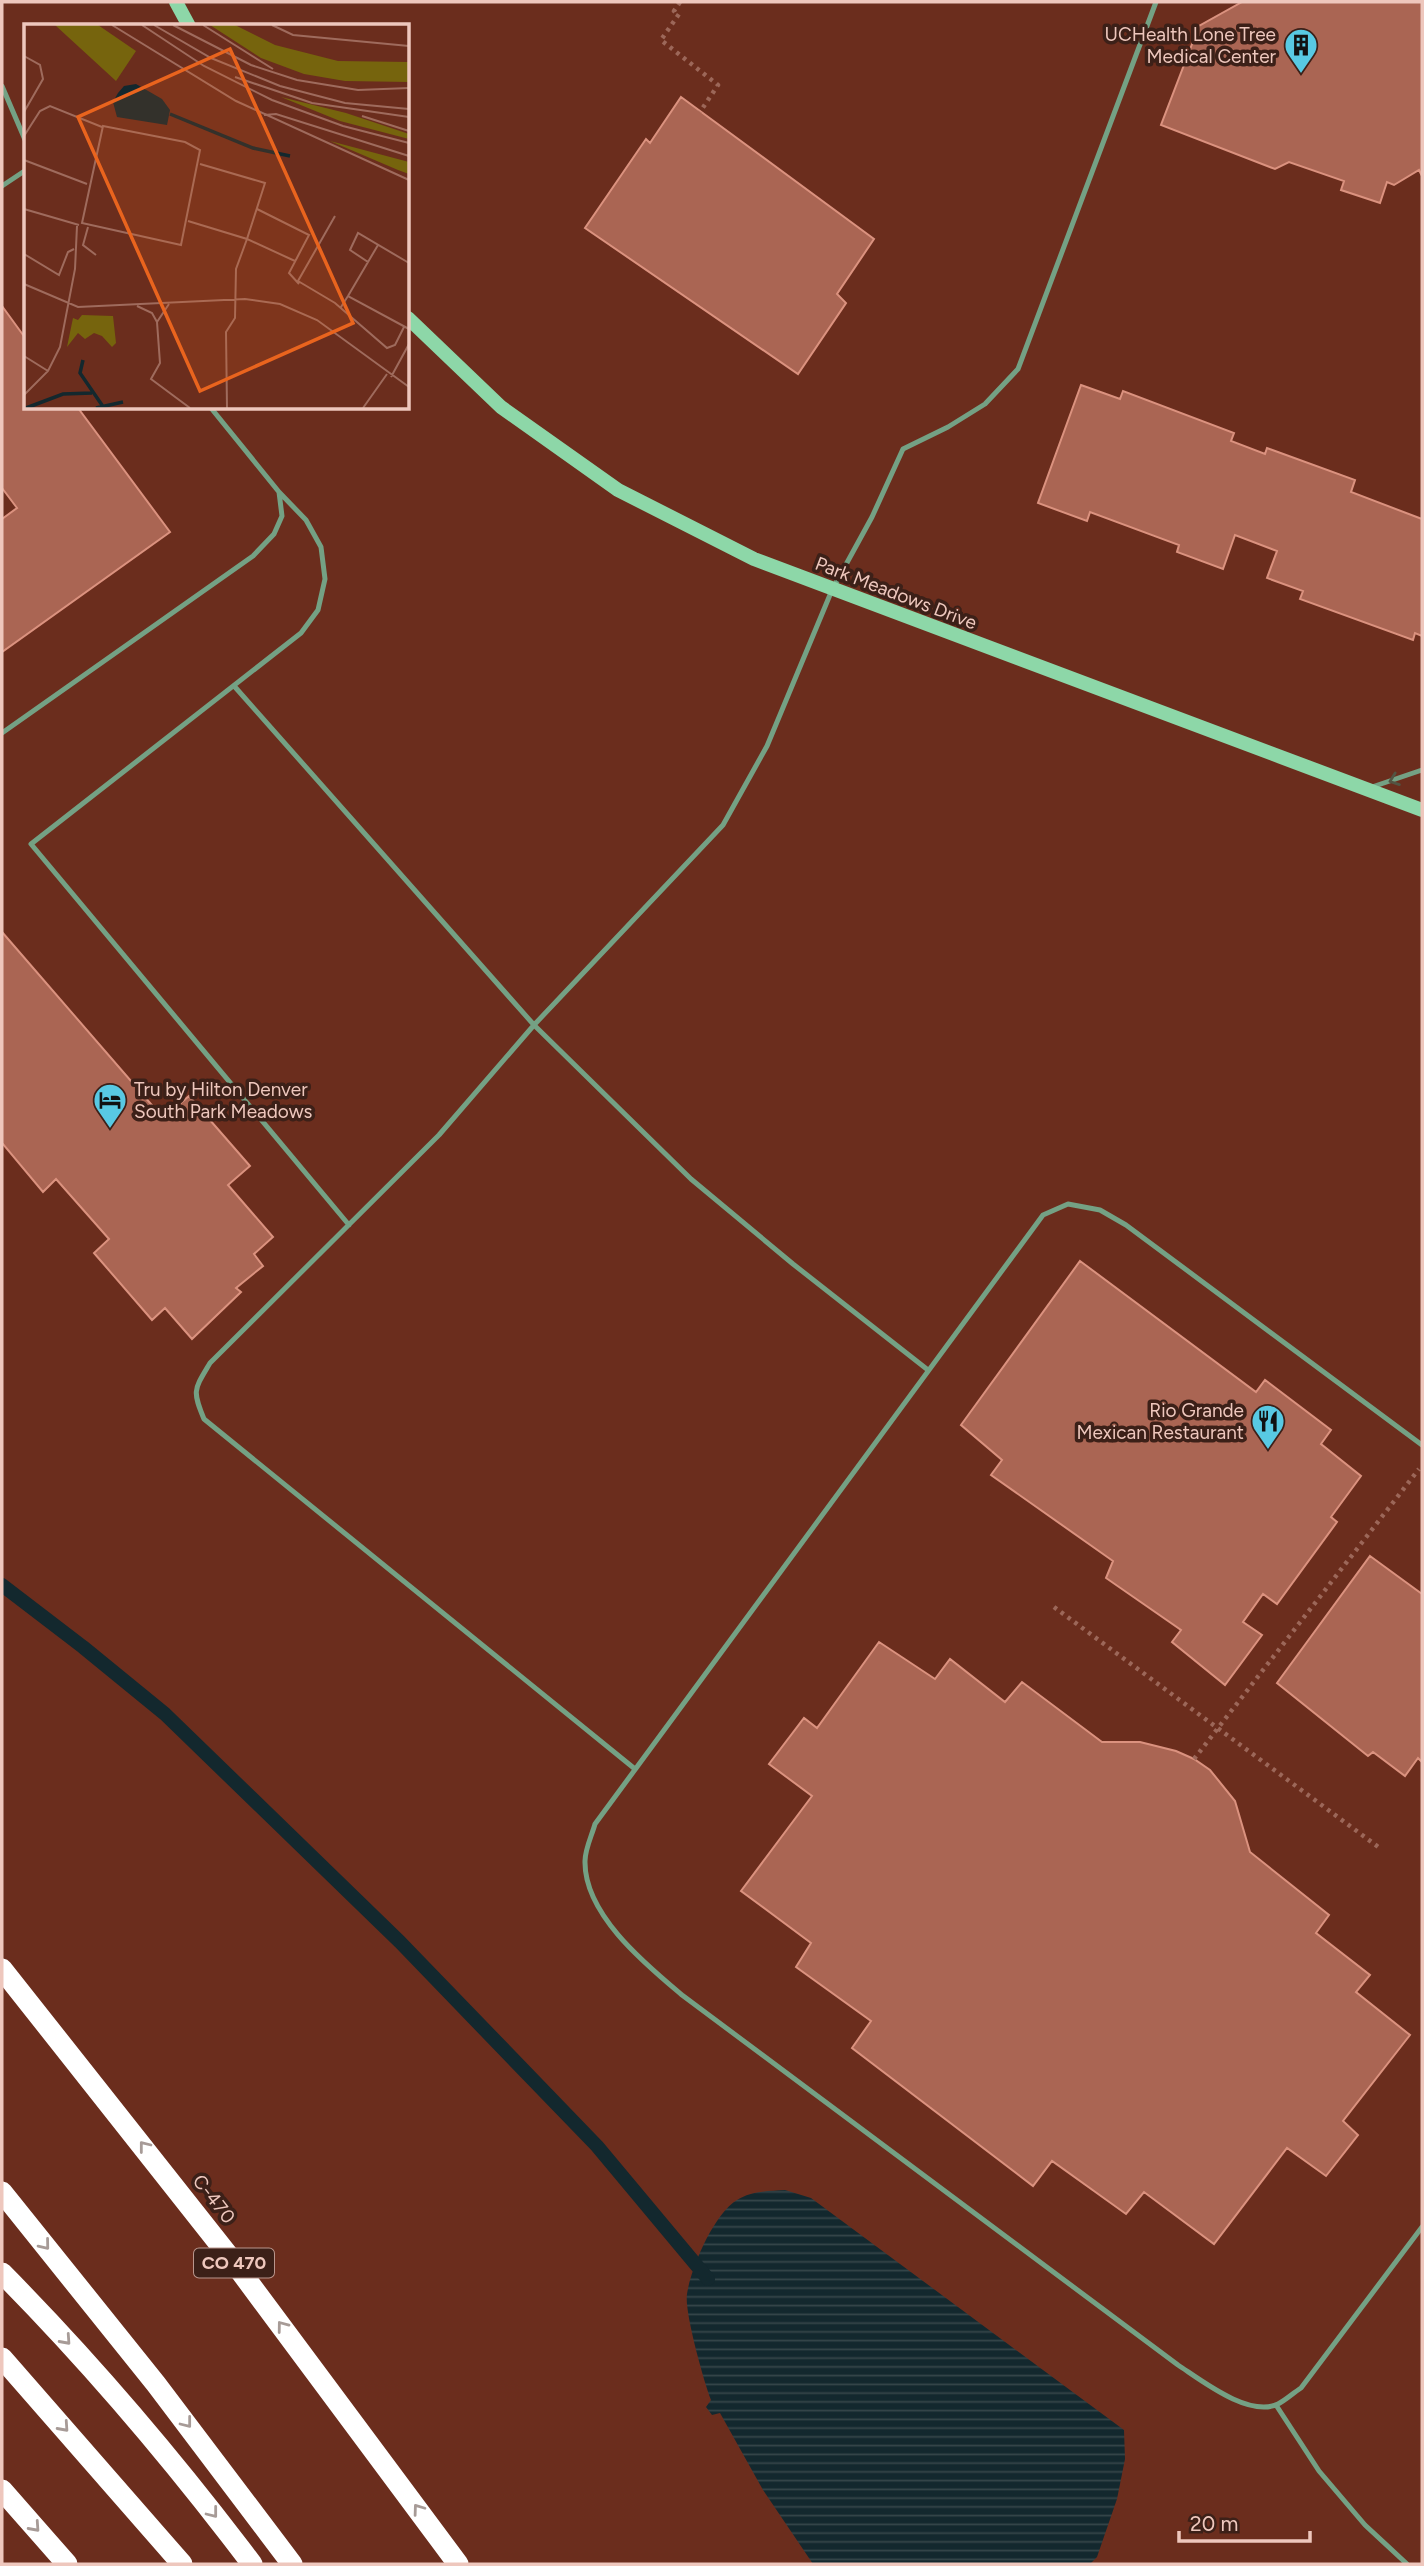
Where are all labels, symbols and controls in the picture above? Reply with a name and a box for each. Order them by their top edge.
place label: UCHealth Lone Tree Medical Center [1105,23,1277,68]
inset map [24,24,410,410]
building icon: UCHealth Lone Tree Medical Center [1282,26,1320,75]
street label: Park Meadows Drive [812,552,980,634]
one-way arrow [1389,771,1401,785]
place label: Tru by Hilton Denver South Park Meadows [134,1078,313,1123]
hotel icon: Tru by Hilton Denver South Park Meadows [91,1081,129,1130]
place label: Rio Grande Mexican Restaurant [1077,1399,1244,1444]
restaurant icon: Rio Grande Mexican Restaurant [1249,1402,1287,1451]
one-way arrow [139,2141,152,2153]
street label: C-470 [188,2170,240,2228]
one-way arrow [37,2237,49,2250]
road number: CO 470 [194,2248,274,2278]
one-way arrow [278,2321,291,2334]
one-way arrow [58,2332,70,2345]
one-way arrow [178,2415,191,2428]
one-way arrow [56,2418,68,2431]
scale bar [1179,2500,1310,2544]
one-way arrow [413,2504,426,2517]
one-way arrow [204,2506,217,2518]
text: 20 m [1190,2511,1238,2536]
one-way arrow [26,2519,39,2532]

